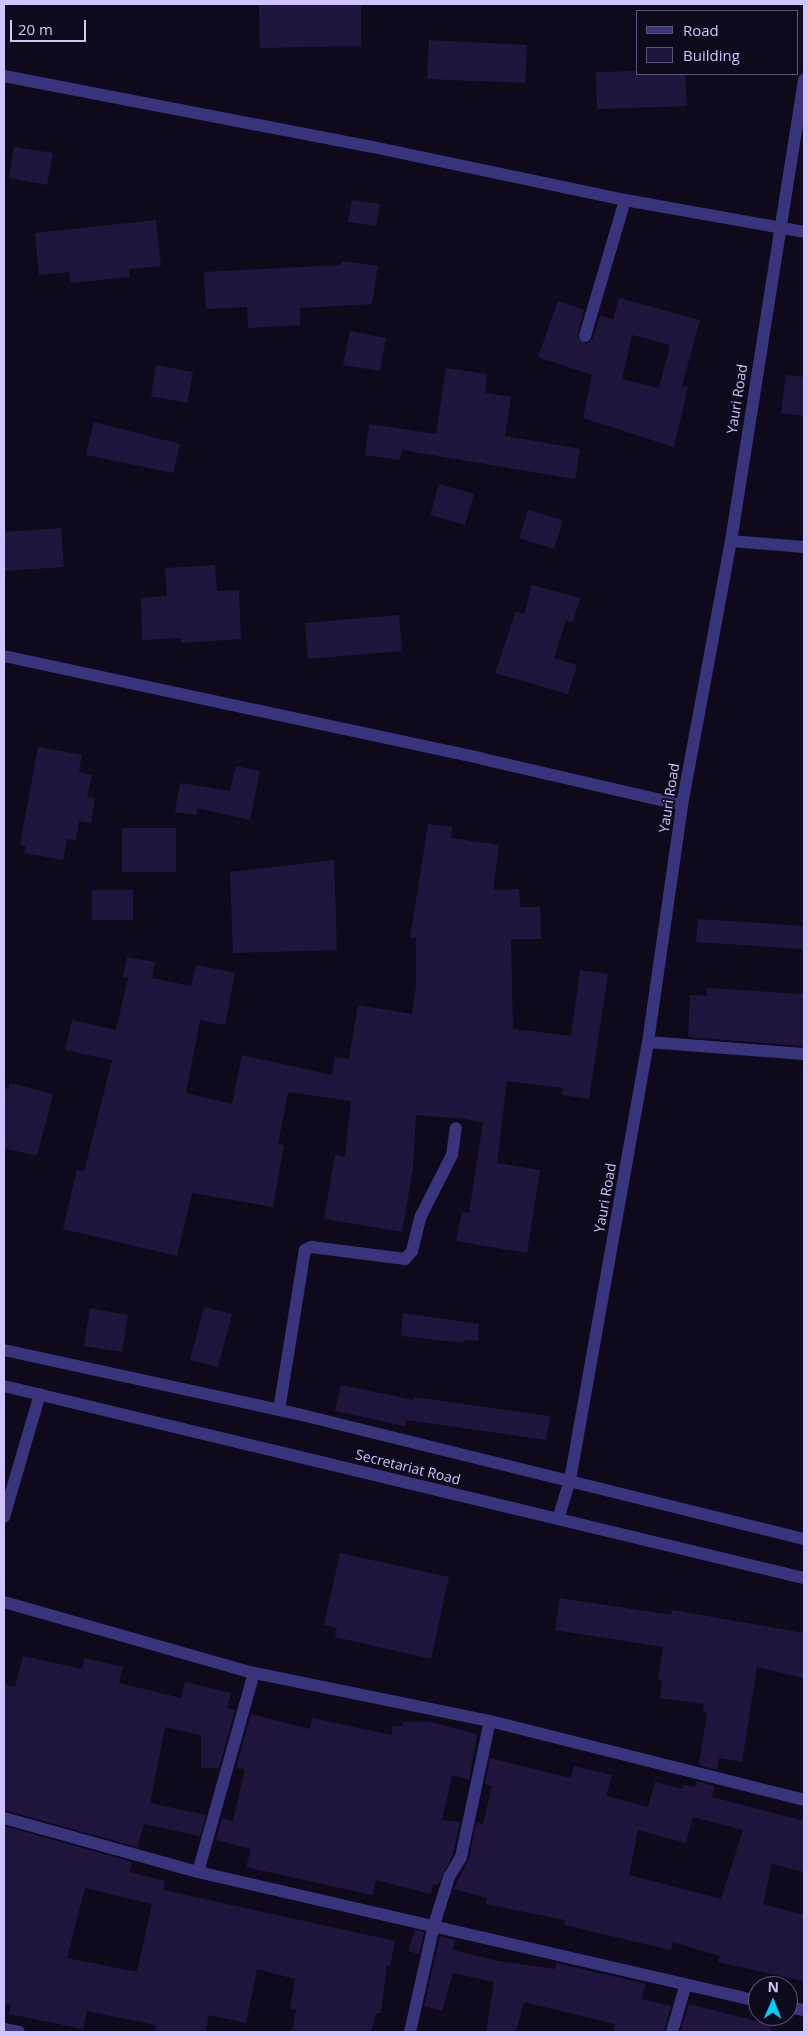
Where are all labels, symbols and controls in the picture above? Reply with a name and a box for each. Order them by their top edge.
scale bar [12,10,89,42]
legend [636,10,798,75]
text: 20 m [18,19,53,39]
text: Road [683,20,719,40]
text: Building [683,45,740,65]
street label: Yauri Road [723,363,751,435]
street label: Yauri Road [655,762,683,834]
street label: Yauri Road [591,1162,619,1234]
street label: Secretariat Road [354,1446,462,1488]
north arrow [748,1976,798,2026]
text: N [767,1977,779,1996]

